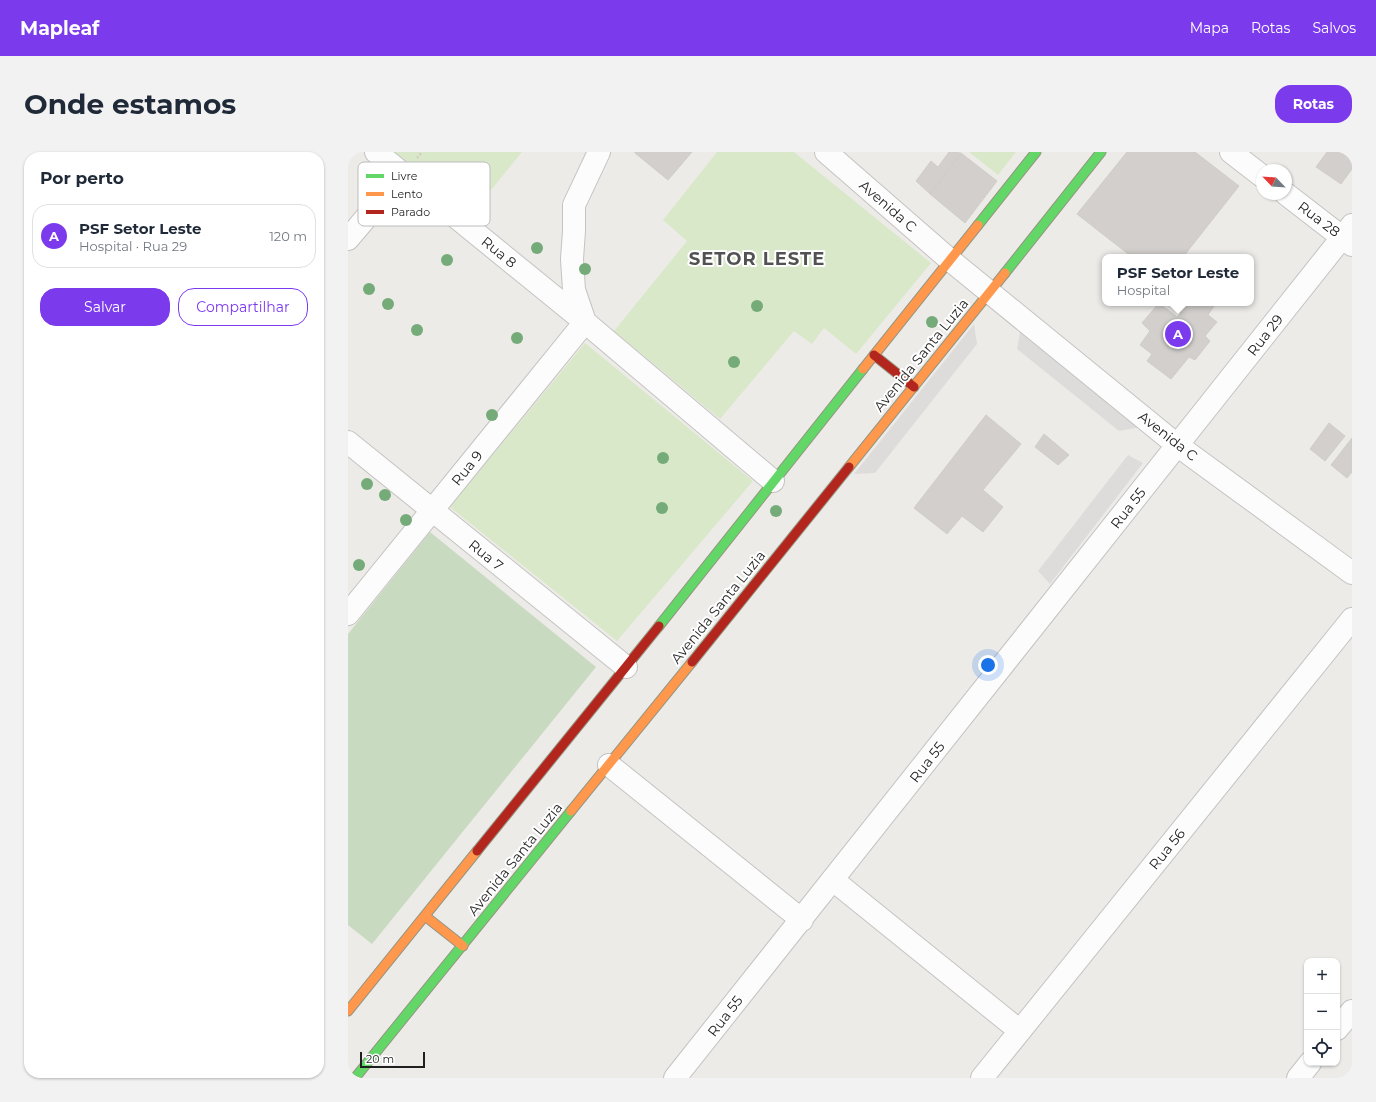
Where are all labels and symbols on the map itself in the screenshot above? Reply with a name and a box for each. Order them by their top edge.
legend [358,162,490,226]
north arrow [1256,164,1292,200]
text: Livre [391,169,418,183]
street label: Avenida C [856,176,920,236]
text: Lento [391,187,423,201]
street label: Rua 28 [1294,197,1344,241]
text: Parado [391,205,430,219]
street label: Rua 8 [478,232,520,272]
district label: SETOR LESTE [689,248,825,270]
street label: Avenida Santa Luzia [870,295,972,415]
street label: Rua 29 [1243,311,1287,359]
pin: A [1165,319,1191,349]
street label: Avenida C [1135,407,1201,465]
street label: Rua 9 [447,447,487,489]
street label: Rua 55 [1106,484,1150,532]
street label: Rua 7 [465,536,507,574]
street label: Avenida Santa Luzia [667,547,769,667]
your location [978,655,998,675]
street label: Rua 55 [905,738,949,786]
street label: Avenida Santa Luzia [464,799,566,919]
street label: Rua 56 [1145,824,1189,873]
street label: Rua 55 [703,992,747,1040]
scale bar [360,1050,425,1069]

